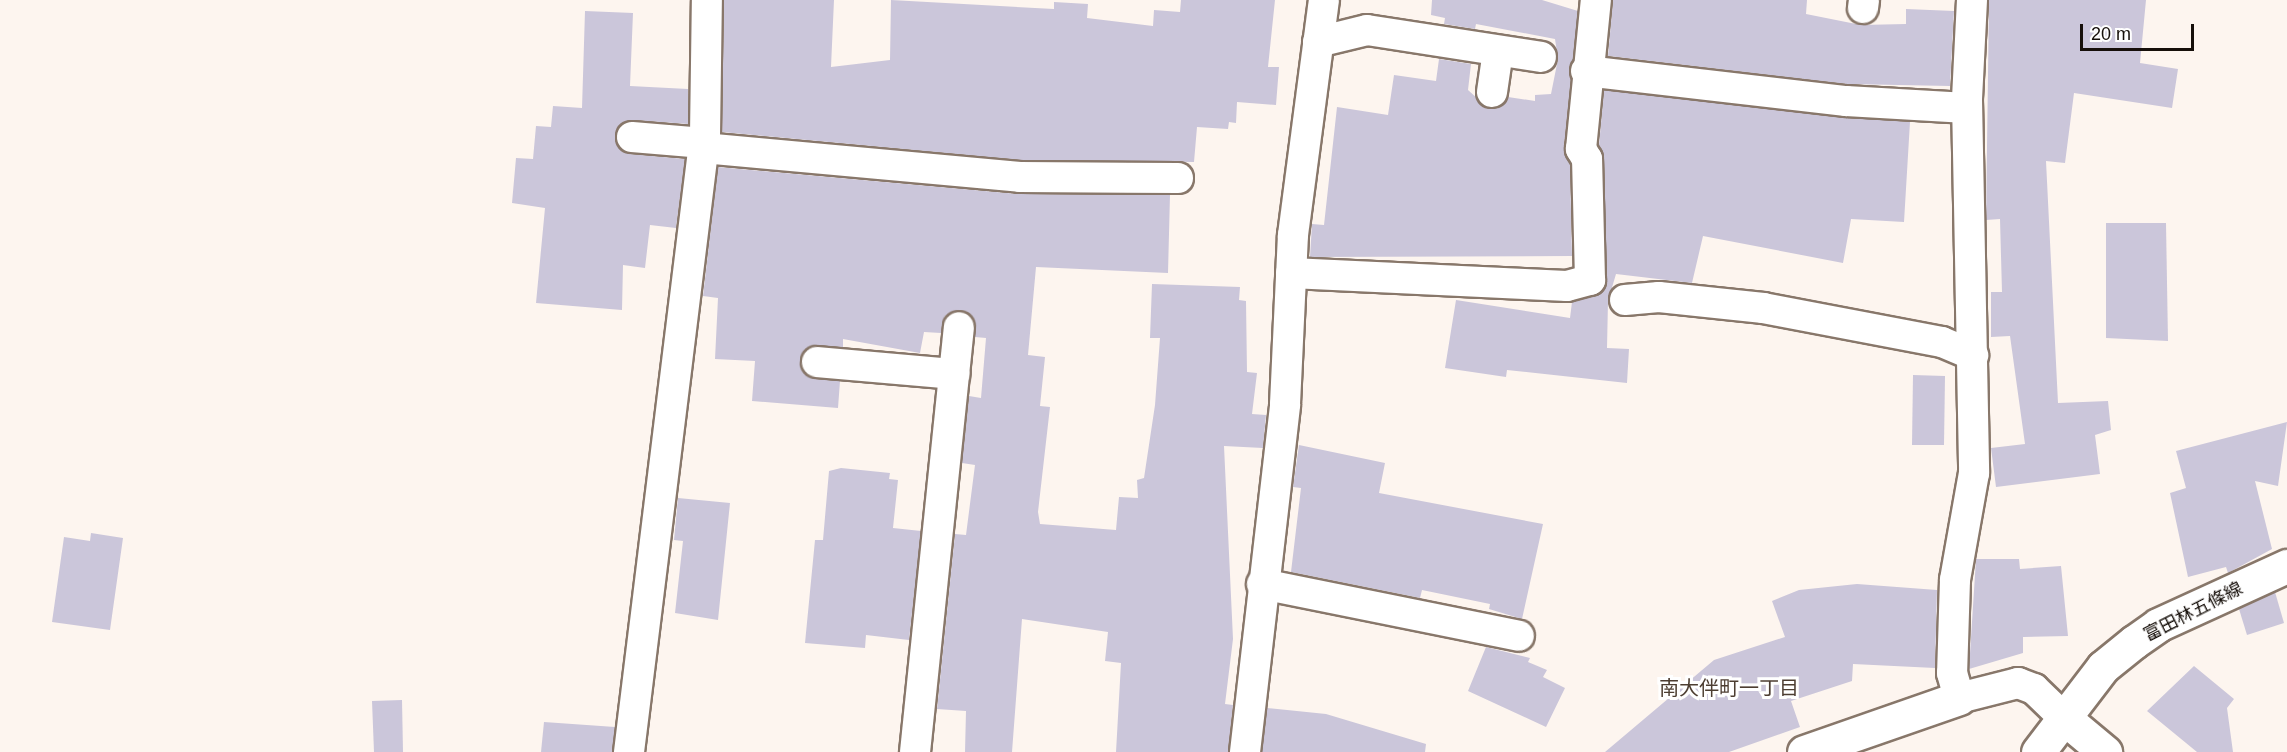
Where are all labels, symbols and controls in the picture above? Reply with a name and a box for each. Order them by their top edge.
scale bar [2083,12,2197,50]
text: 20 m [2091,24,2131,44]
street label: 富田林五條線 [2140,578,2246,646]
district label: 南大伴町一丁目 [1659,676,1799,700]

